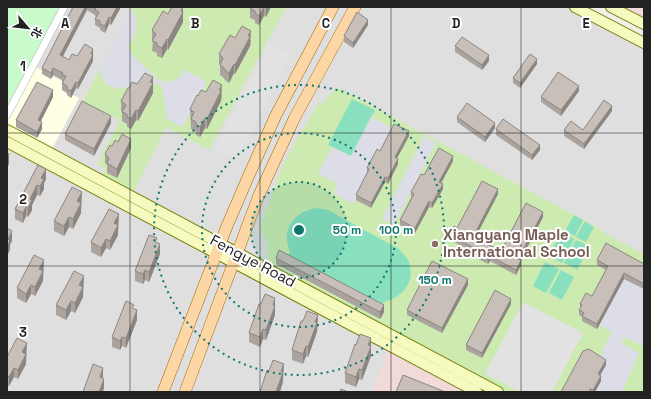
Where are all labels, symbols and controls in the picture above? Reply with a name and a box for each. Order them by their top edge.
north arrow [8,8,48,48]
text: A [61,15,70,32]
text: B [191,15,200,32]
text: C [322,15,330,32]
text: D [452,15,461,32]
text: E [582,15,590,32]
text: 北 [28,25,46,41]
text: 1 [20,58,26,75]
text: 2 [19,191,27,208]
text: 50 m [333,222,361,238]
text: 100 m [379,222,413,238]
centre of rings [292,223,306,237]
place label: Xiangyang Maple International School [443,225,590,261]
street label: Fengye Road [207,230,299,291]
marker: Xiangyang Maple International School [430,239,440,249]
text: 150 m [418,272,452,288]
text: 3 [19,324,27,341]

